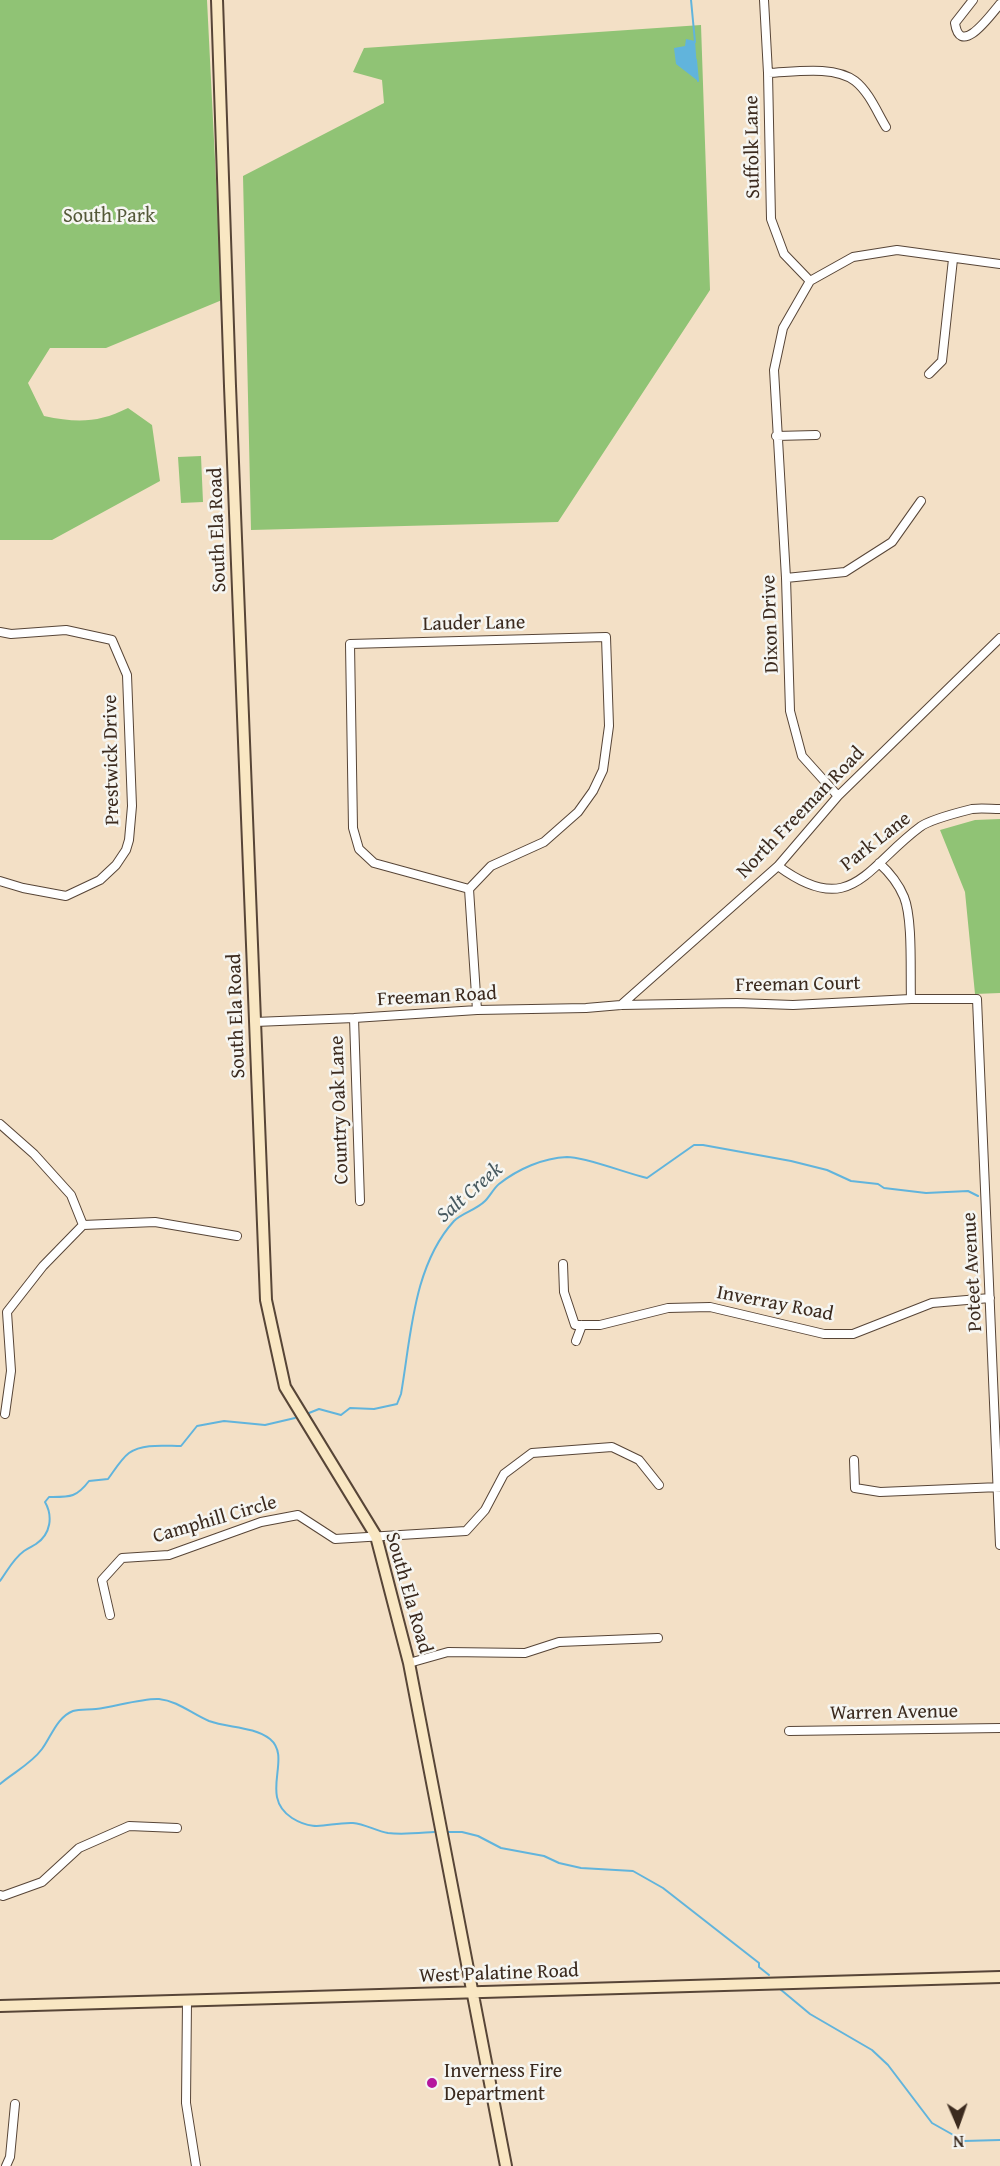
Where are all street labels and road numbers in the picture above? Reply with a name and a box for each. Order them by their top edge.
street label: Suffolk Lane [740,95,766,199]
street label: South Ela Road [204,467,232,593]
street label: Dixon Drive [757,574,785,674]
street label: Lauder Lane [423,611,525,637]
street label: Prestwick Drive [99,694,125,826]
street label: North Freeman Road [732,742,870,884]
street label: Park Lane [836,807,916,877]
street label: South Ela Road [223,953,251,1079]
street label: Freeman Court [735,972,861,998]
street label: Freeman Road [377,982,497,1012]
street label: Country Oak Lane [325,1035,355,1185]
street label: Poteet Avenue [958,1212,988,1332]
street label: Inverray Road [715,1281,835,1327]
street label: Camphill Circle [150,1491,280,1549]
street label: South Ela Road [379,1530,437,1656]
street label: Warren Avenue [830,1700,958,1726]
street label: West Palatine Road [419,1959,579,1989]

